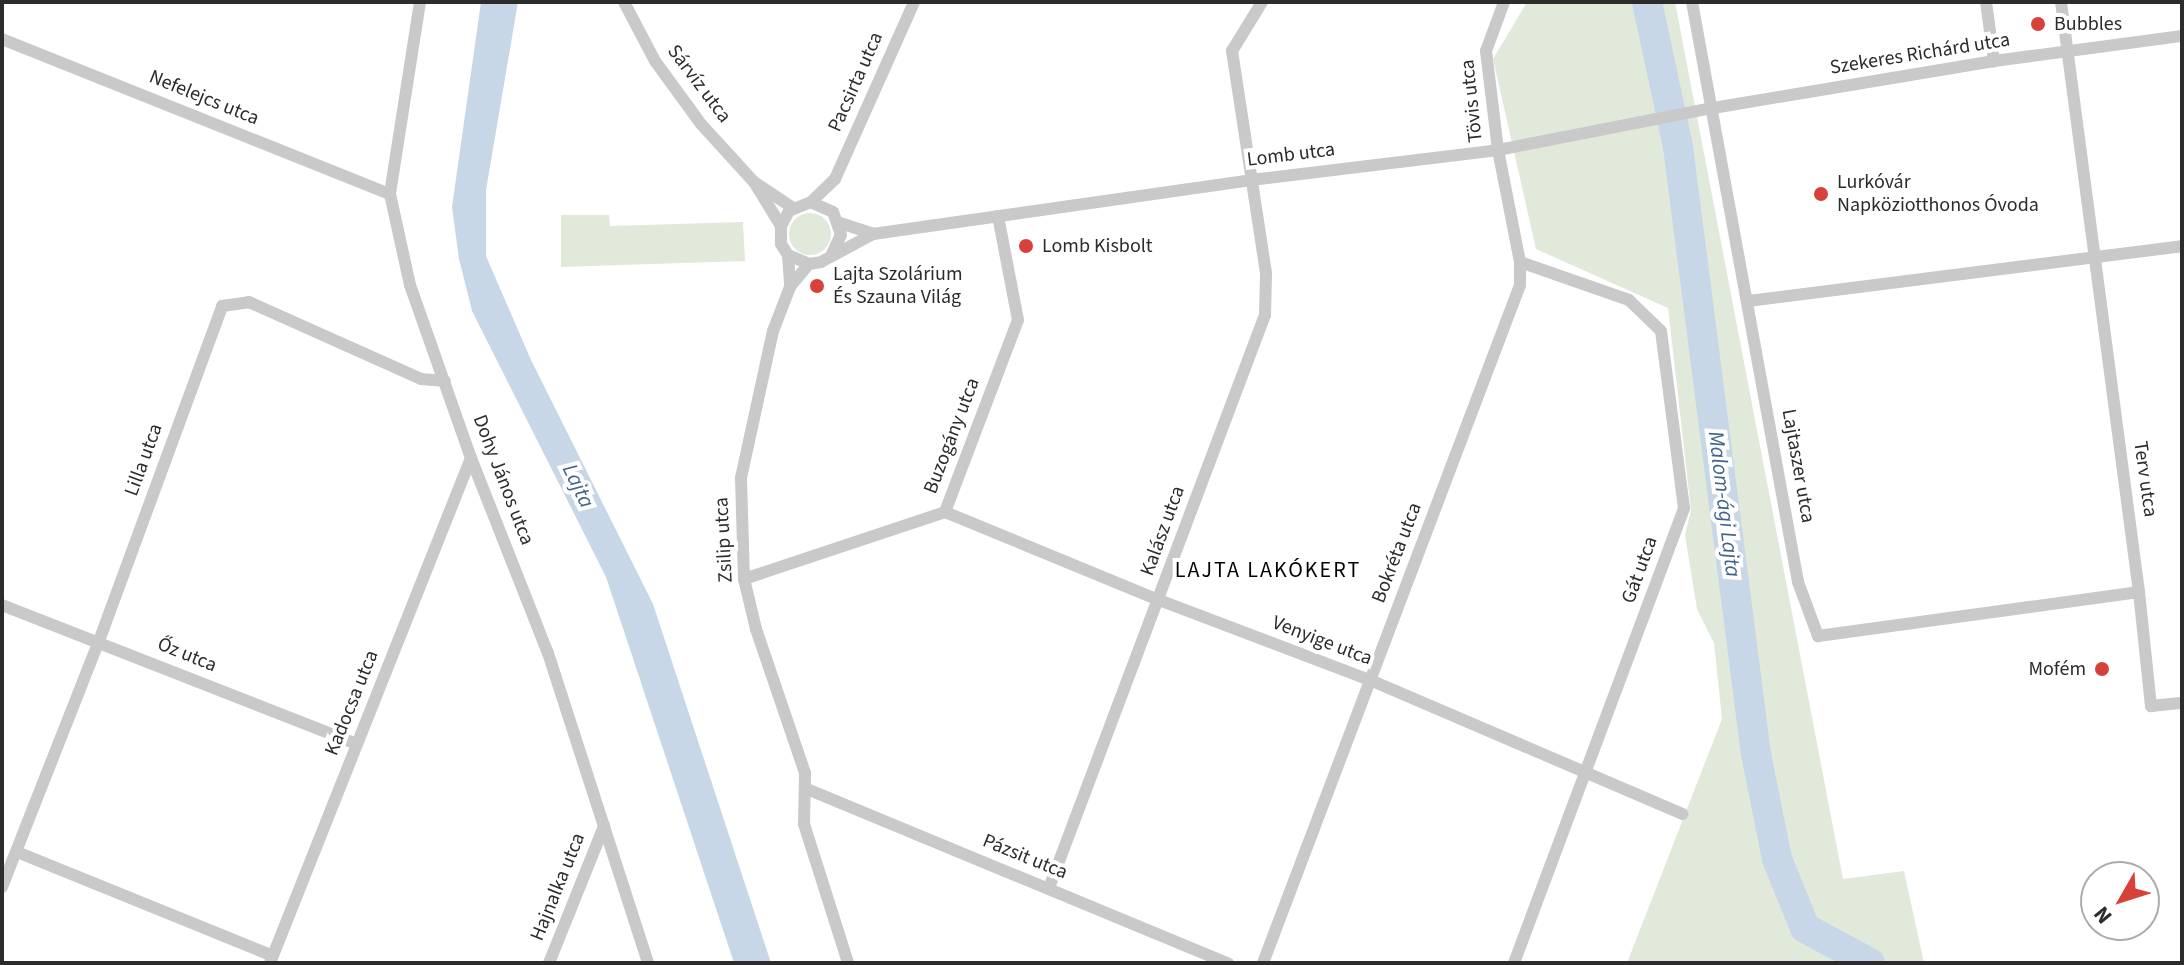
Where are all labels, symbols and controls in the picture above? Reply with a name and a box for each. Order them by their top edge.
place label: Bubbles [2054,12,2122,36]
marker: Bubbles [2029,15,2047,33]
street label: Pacsirta utca [823,28,889,136]
street label: Szekeres Richárd utca [1828,28,2012,80]
street label: Sárvíz utca [662,40,736,128]
street label: Tövis utca [1456,58,1488,144]
street label: Nefelejcs utca [146,65,262,131]
street label: Lomb utca [1246,138,1336,172]
place label: Lurkóvár Napköziotthonos Óvoda [1837,170,2039,217]
marker: Lurkóvár Napköziotthonos Óvoda [1812,185,1830,203]
place label: Lomb Kisbolt [1042,234,1153,258]
marker: Lomb Kisbolt [1017,237,1035,255]
place label: Lajta Szolárium És Szauna Világ [833,262,962,309]
marker: Lajta Szolárium És Szauna Világ [808,277,826,295]
street label: Buzogány utca [919,375,985,497]
street label: Lajtaszer utca [1776,407,1820,525]
street label: Dohy János utca [467,412,539,548]
street label: Lilla utca [120,421,168,499]
water label: Malom-ági Lajta [1702,430,1746,578]
street label: Terv utca [2128,439,2162,519]
water label: Lajta [556,460,600,512]
street label: Kalász utca [1136,483,1190,579]
street label: Zsilip utca [710,497,738,583]
street label: Bokréta utca [1367,499,1427,607]
street label: Gát utca [1617,533,1663,607]
district label: LAJTA LAKÓKERT [1175,558,1361,584]
street label: Venyige utca [1269,611,1375,671]
street label: Őz utca [154,632,220,678]
street label: Kadocsa utca [320,647,384,759]
place label: Mofém [2029,657,2086,681]
marker: Mofém [2093,660,2111,678]
street label: Pázsit utca [979,829,1071,885]
street label: Hajnalka utca [525,830,591,944]
north arrow [2080,861,2160,941]
text: N [2086,899,2120,931]

